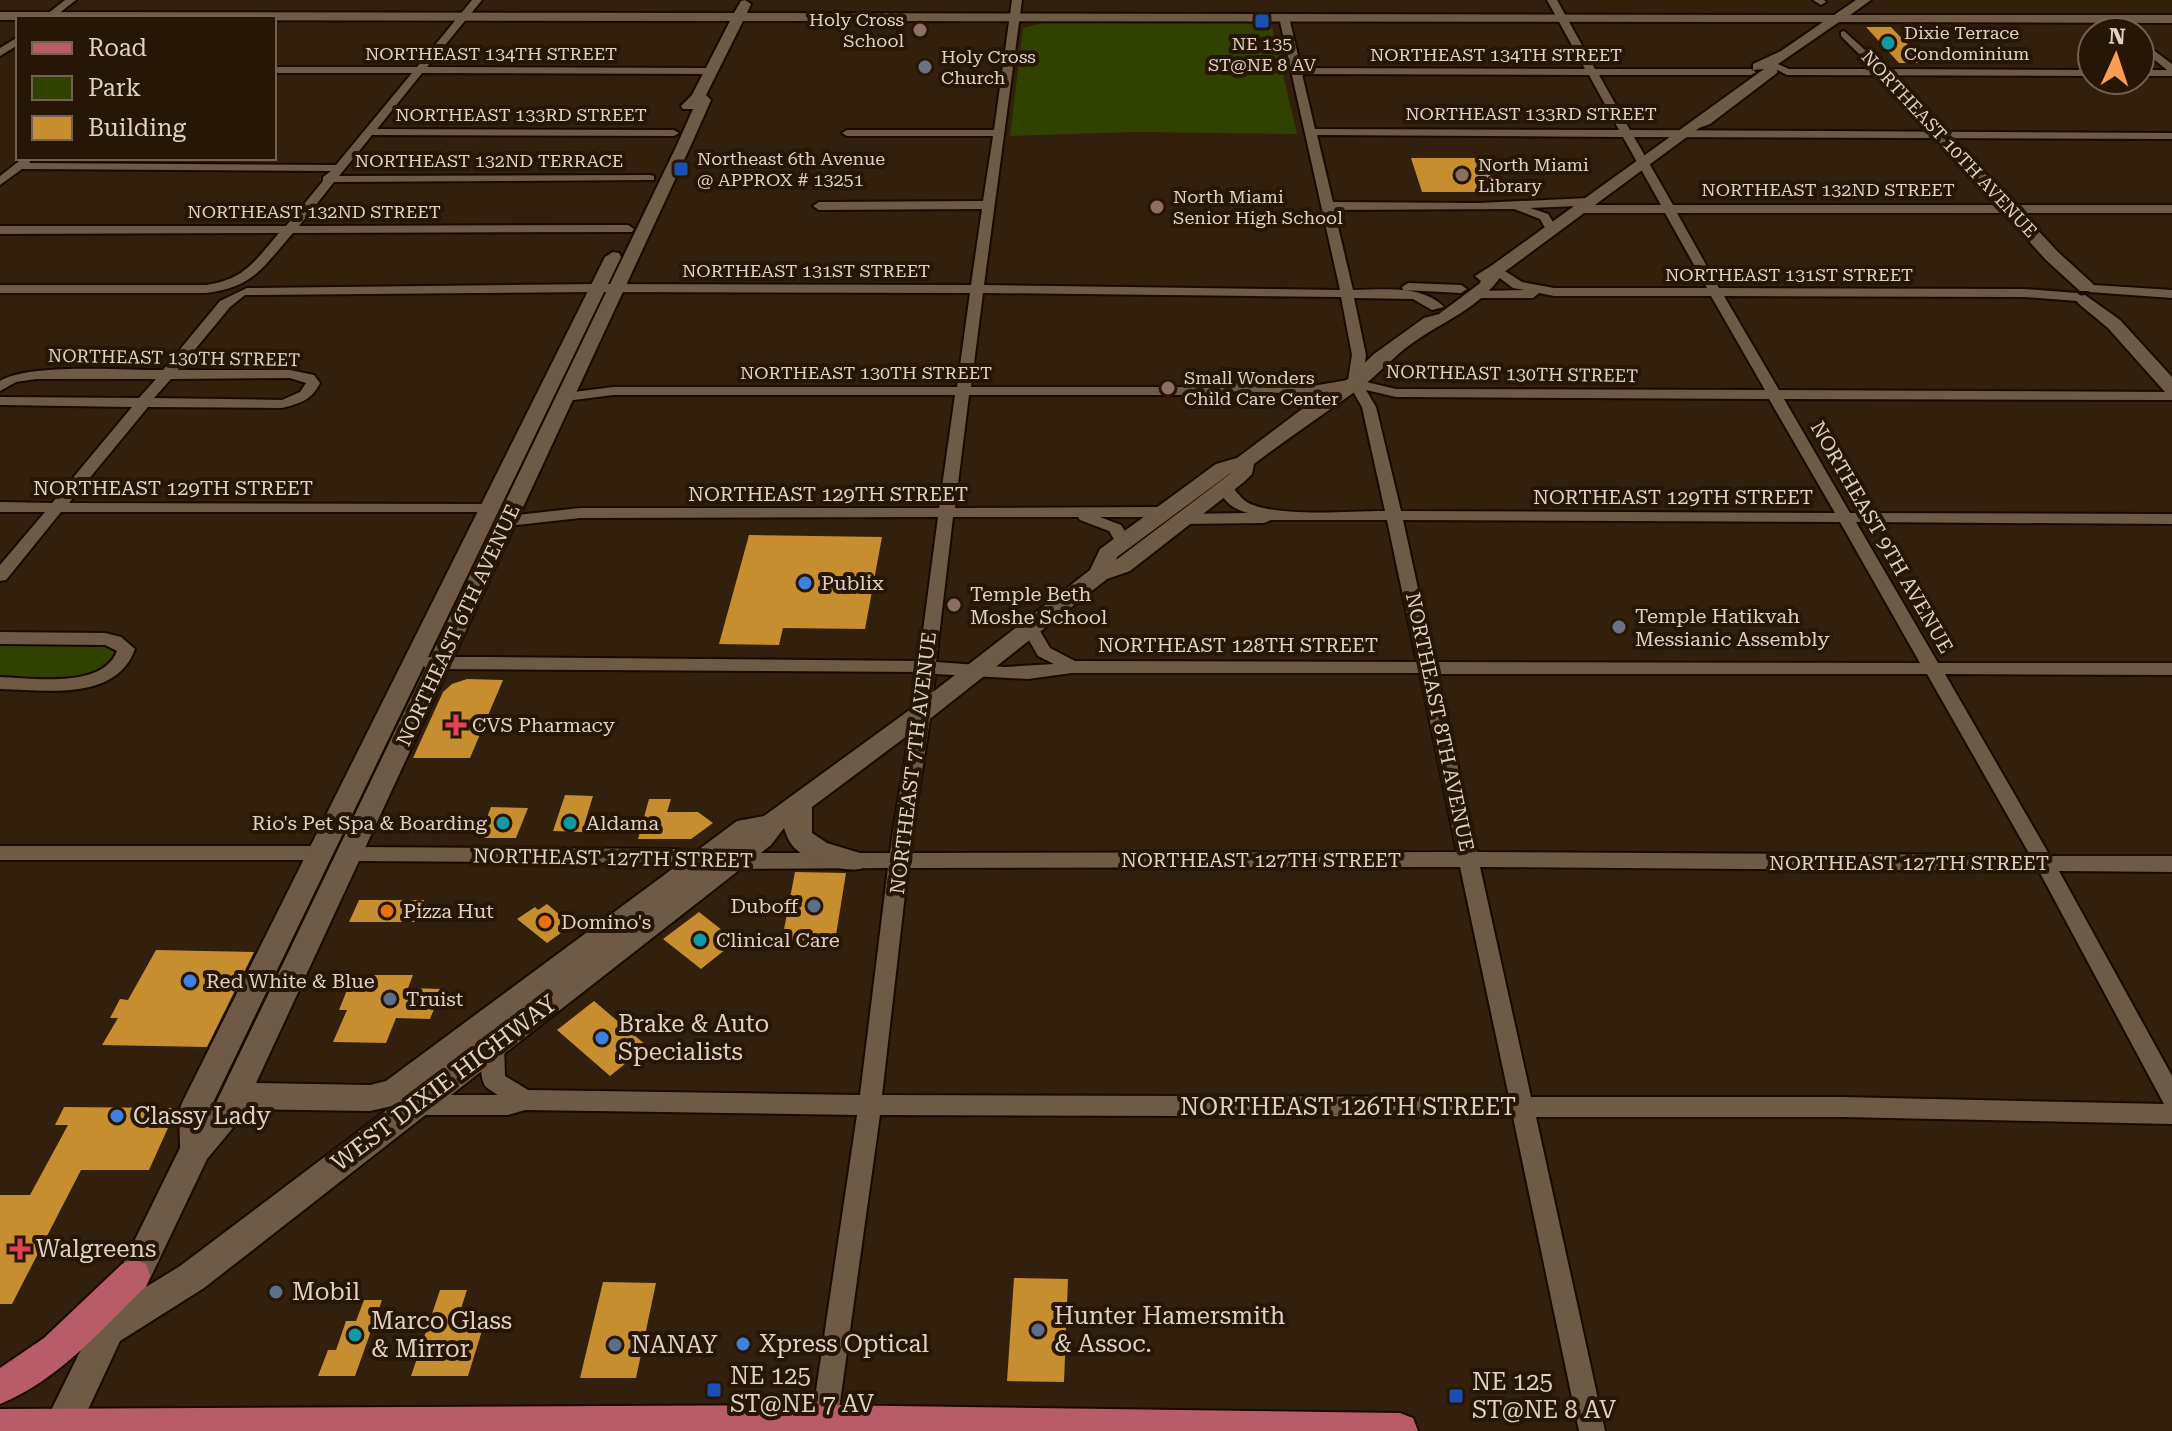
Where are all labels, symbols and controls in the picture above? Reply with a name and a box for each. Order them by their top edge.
place label: Holy Cross School [809,9,904,51]
marker: NE 135 ST@NE 8 AV [1253,12,1271,30]
legend [16,16,276,160]
north arrow [2076,16,2156,96]
marker: Holy Cross School [911,21,929,39]
place label: Dixie Terrace Condominium [1904,22,2029,64]
text: N [2108,24,2126,49]
place label: NE 135 ST@NE 8 AV [1208,33,1316,75]
text: Road [88,34,147,62]
marker: Dixie Terrace Condominium [1879,34,1897,52]
street label: NORTHEAST 134TH STREET [365,43,617,64]
street label: NORTHEAST 134TH STREET [1370,44,1622,65]
place label: Holy Cross Church [941,46,1036,88]
street label: NORTHEAST 10TH AVENUE [1857,46,2042,241]
marker: Holy Cross Church [916,58,934,76]
text: Park [88,74,141,102]
street label: NORTHEAST 133RD STREET [1405,103,1657,124]
street label: NORTHEAST 133RD STREET [395,104,647,125]
text: Building [88,114,186,142]
place label: Northeast 6th Avenue @ APPROX # 13251 [697,148,885,190]
street label: NORTHEAST 132ND TERRACE [355,150,623,171]
place label: North Miami Library [1478,154,1589,196]
marker: Northeast 6th Avenue @ APPROX # 13251 [672,160,690,178]
marker: North Miami Library [1453,166,1471,184]
street label: NORTHEAST 132ND STREET [1701,179,1955,200]
place label: North Miami Senior High School [1173,186,1343,228]
marker: North Miami Senior High School [1148,198,1166,216]
street label: NORTHEAST 132ND STREET [187,201,441,222]
street label: NORTHEAST 131ST STREET [682,260,930,281]
street label: NORTHEAST 131ST STREET [1665,264,1913,285]
street label: NORTHEAST 130TH STREET [48,345,300,370]
street label: NORTHEAST 130TH STREET [1386,361,1638,386]
street label: NORTHEAST 130TH STREET [740,362,992,383]
place label: Small Wonders Child Care Center [1184,367,1339,409]
marker: Small Wonders Child Care Center [1159,379,1177,397]
street label: NORTHEAST 9TH AVENUE [1806,417,1958,657]
street label: NORTHEAST 129TH STREET [33,476,313,500]
street label: NORTHEAST 129TH STREET [688,482,968,506]
street label: NORTHEAST 129TH STREET [1533,485,1813,509]
street label: NORTHEAST 6TH AVENUE [391,500,525,750]
place label: Publix [821,571,884,595]
marker: Publix [796,574,814,592]
place label: Temple Beth Moshe School [970,582,1107,629]
street label: NORTHEAST 8TH AVENUE [1401,590,1479,854]
marker: Temple Beth Moshe School [945,596,963,614]
place label: Temple Hatikvah Messianic Assembly [1635,604,1829,651]
marker: Temple Hatikvah Messianic Assembly [1610,618,1628,636]
street label: NORTHEAST 7TH AVENUE [885,630,941,896]
street label: NORTHEAST 128TH STREET [1098,633,1378,657]
place label: CVS Pharmacy [472,713,615,737]
marker: CVS Pharmacy [447,716,465,734]
place label: Rio's Pet Spa & Boarding [252,811,488,835]
place label: Aldama [586,811,659,835]
marker: Rio's Pet Spa & Boarding [494,814,512,832]
marker: Aldama [561,814,579,832]
street label: NORTHEAST 127TH STREET [473,844,753,872]
street label: NORTHEAST 127TH STREET [1121,848,1401,872]
street label: NORTHEAST 127TH STREET [1769,851,2049,875]
place label: Duboff [731,894,799,918]
marker: Duboff [805,897,823,915]
place label: Pizza Hut [403,899,494,923]
marker: Pizza Hut [378,902,396,920]
place label: Domino's [561,910,651,934]
marker: Domino's [536,913,554,931]
place label: Clinical Care [716,928,840,952]
marker: Clinical Care [691,931,709,949]
place label: Red White & Blue [206,969,375,993]
marker: Red White & Blue [181,972,199,990]
place label: Truist [406,987,464,1011]
street label: WEST DIXIE HIGHWAY [326,989,563,1177]
marker: Truist [381,990,399,1008]
place label: Brake & Auto Specialists [618,1010,769,1066]
marker: Brake & Auto Specialists [593,1029,611,1047]
street label: NORTHEAST 126TH STREET [1180,1093,1516,1121]
place label: Classy Lady [133,1102,272,1130]
marker: Classy Lady [108,1107,126,1125]
place label: Walgreens [36,1235,156,1263]
marker: Walgreens [11,1240,29,1258]
place label: Mobil [292,1278,360,1306]
marker: Mobil [267,1283,285,1301]
place label: Hunter Hamersmith & Assoc. [1054,1302,1285,1358]
place label: Marco Glass & Mirror [371,1307,512,1363]
marker: Hunter Hamersmith & Assoc. [1029,1321,1047,1339]
marker: Marco Glass & Mirror [346,1326,364,1344]
place label: Xpress Optical [759,1330,929,1358]
place label: NANAY [631,1331,718,1359]
marker: Xpress Optical [734,1335,752,1353]
marker: NANAY [606,1336,624,1354]
place label: NE 125 ST@NE 7 AV [730,1362,874,1418]
place label: NE 125 ST@NE 8 AV [1472,1368,1616,1424]
marker: NE 125 ST@NE 7 AV [705,1381,723,1399]
marker: NE 125 ST@NE 8 AV [1447,1387,1465,1405]

